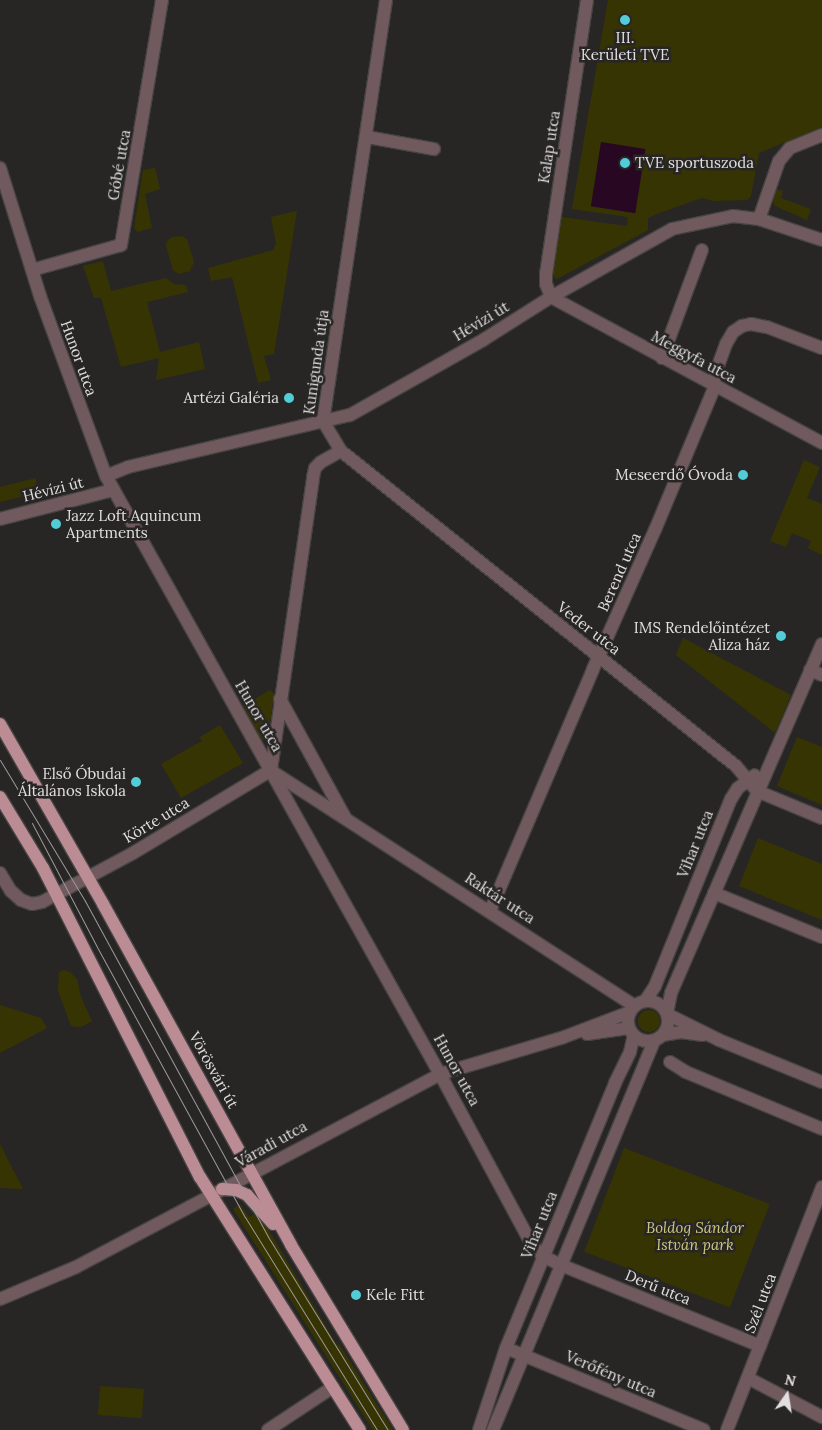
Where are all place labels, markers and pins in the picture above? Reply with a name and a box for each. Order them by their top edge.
marker: III. Kerületi TVE [619,14,631,26]
place label: III. Kerületi TVE [581,28,669,63]
place label: TVE sportuszoda [635,154,754,172]
marker: TVE sportuszoda [619,157,631,169]
place label: Artézi Galéria [183,389,279,407]
marker: Artézi Galéria [283,392,295,404]
place label: Meseerdő Óvoda [615,466,733,484]
marker: Meseerdő Óvoda [737,469,749,481]
place label: Jazz Loft Aquincum Apartments [66,506,201,541]
marker: Jazz Loft Aquincum Apartments [50,518,62,530]
place label: IMS Rendelőintézet Aliza ház [634,618,770,653]
marker: IMS Rendelőintézet Aliza ház [774,629,788,643]
place label: Első Óbudai Általános Iskola [18,764,126,799]
marker: Első Óbudai Általános Iskola [130,776,142,788]
place label: Kele Fitt [366,1286,425,1304]
marker: Kele Fitt [350,1289,362,1301]

